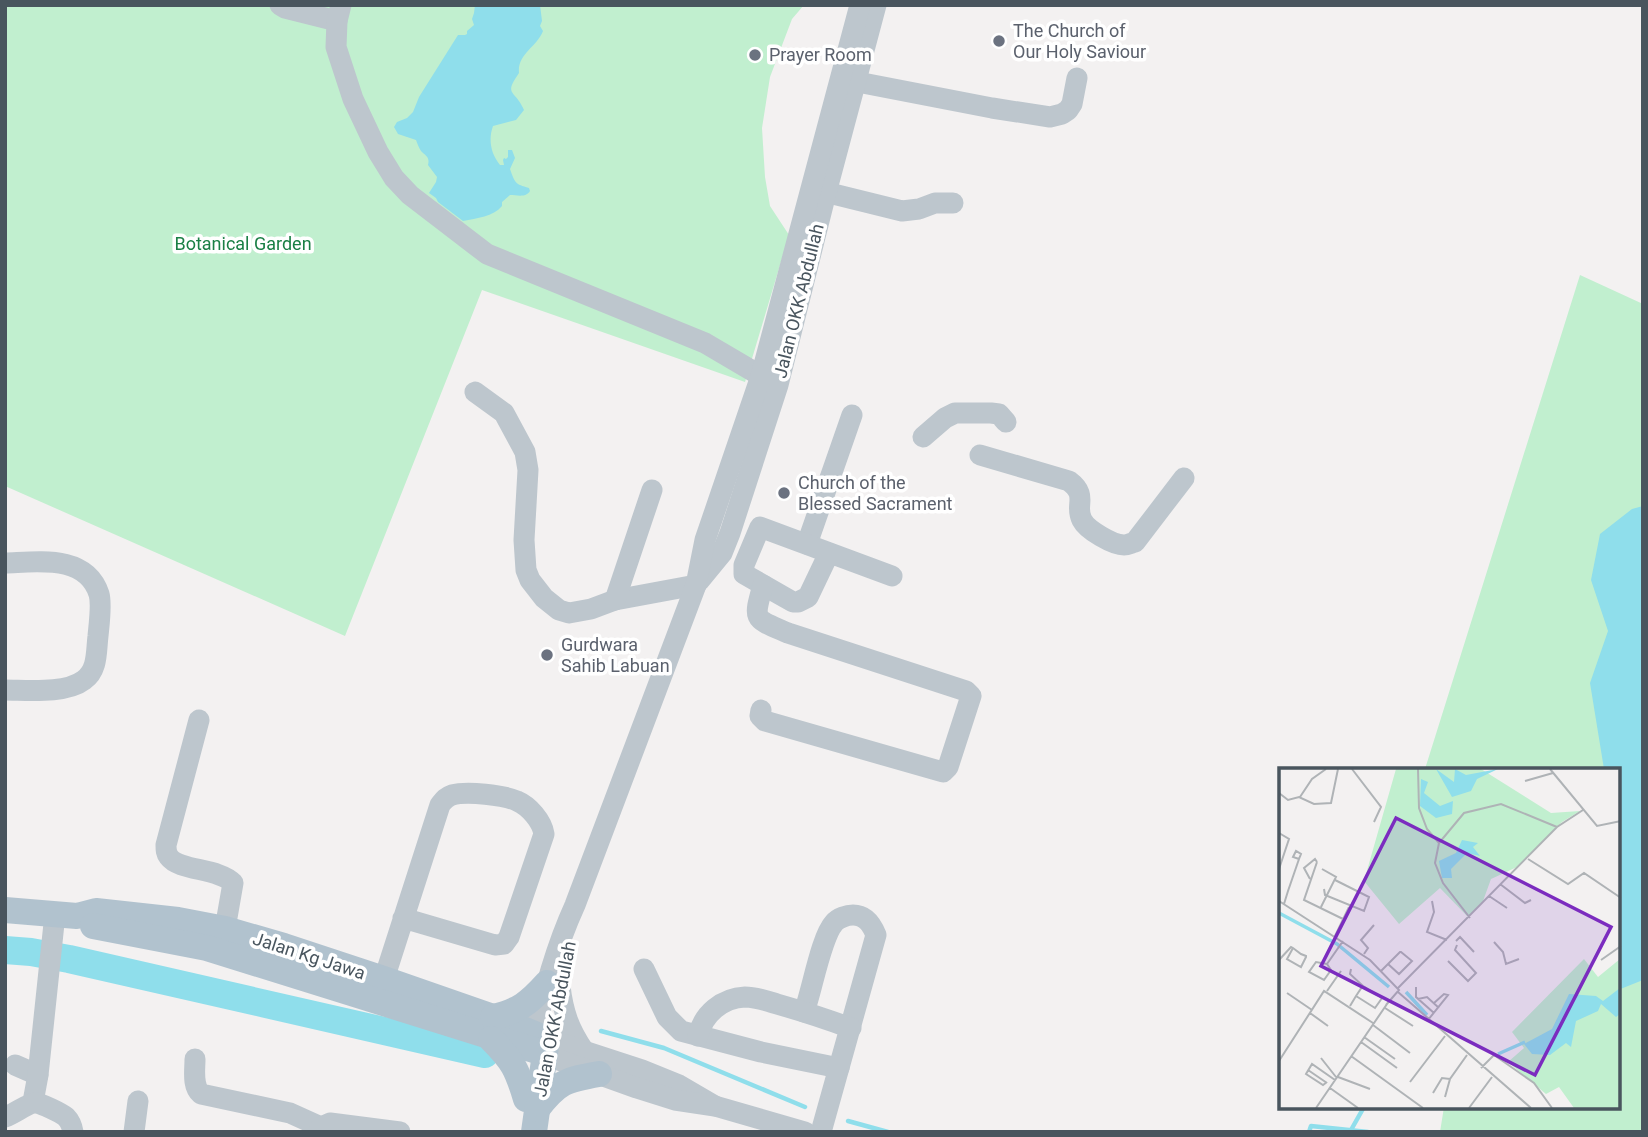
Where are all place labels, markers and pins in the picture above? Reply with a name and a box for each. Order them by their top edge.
place label: The Church of Our Holy Saviour [1013,20,1146,62]
marker: The Church of Our Holy Saviour [991,33,1007,49]
place label: Prayer Room [769,44,872,65]
marker: Prayer Room [747,47,763,63]
place label: Church of the Blessed Sacrament [798,472,953,514]
marker: Church of the Blessed Sacrament [776,485,792,501]
place label: Gurdwara Sahib Labuan [561,634,670,676]
marker: Gurdwara Sahib Labuan [539,647,555,663]

